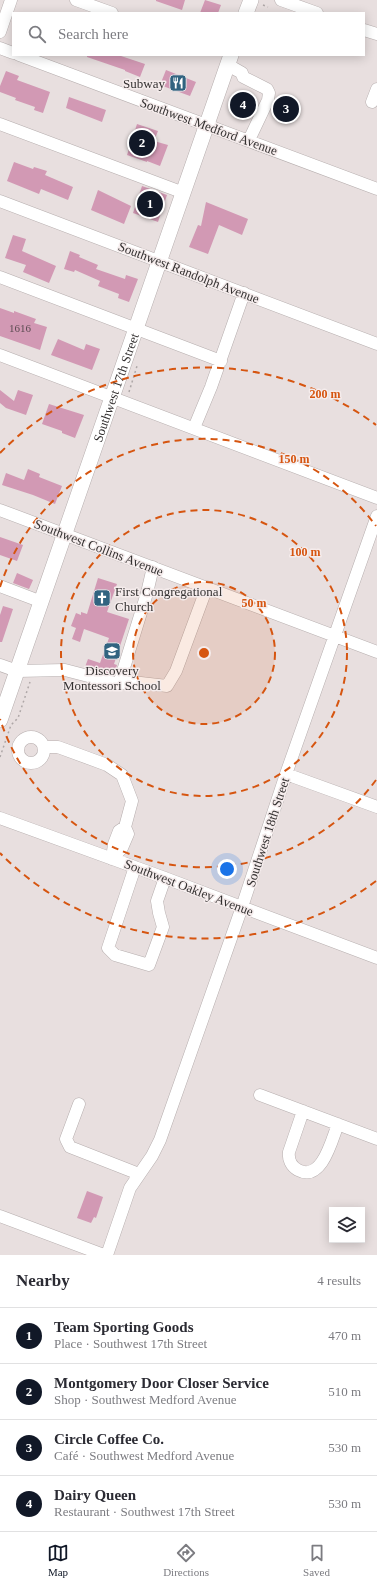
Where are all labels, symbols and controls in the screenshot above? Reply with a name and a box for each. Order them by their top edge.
search box [12,12,365,56]
icon: search [26,23,48,45]
text: Search here [58,26,128,42]
restaurant icon: Subway [168,73,188,93]
place label: Subway [123,76,165,91]
pin: 4 [230,90,256,120]
pin: 3 [273,94,299,124]
street label: Southwest Medford Avenue [138,95,280,158]
pin: 2 [129,128,155,158]
pin: 1 [137,189,163,219]
street label: Southwest Randolph Avenue [116,239,262,306]
house number: 1616 [9,322,32,334]
street label: Southwest 17th Street [90,331,142,444]
text: 200 m [310,387,341,401]
text: 150 m [279,452,310,466]
street label: Southwest Collins Avenue [32,516,166,579]
text: 100 m [290,545,321,559]
place label: First Congregational Church [115,584,223,614]
church icon: First Congregational Church [92,588,112,608]
text: 50 m [242,596,267,610]
school or university icon: Discovery Montessori School [102,641,122,661]
centre of rings [197,646,211,660]
place label: Discovery Montessori School [63,663,161,693]
street label: Southwest 18th Street [243,775,292,889]
street label: Southwest Oakley Avenue [122,856,256,919]
your location [217,859,237,879]
map controls [329,1207,365,1243]
button: layers [329,1207,365,1243]
text: Nearby [16,1271,70,1290]
text: 4 results [317,1273,361,1288]
text: Team Sporting Goods [54,1319,193,1335]
text: 1 [26,1328,32,1343]
text: 470 m [328,1328,361,1343]
text: Place · Southwest 17th Street [54,1336,207,1351]
text: Montgomery Door Closer Service [54,1375,269,1391]
text: 2 [26,1384,32,1399]
text: 510 m [328,1384,361,1399]
text: Shop · Southwest Medford Avenue [54,1392,236,1407]
text: Circle Coffee Co. [54,1431,164,1447]
text: 3 [26,1440,32,1455]
text: 530 m [328,1440,361,1455]
text: Café · Southwest Medford Avenue [54,1448,234,1463]
text: Dairy Queen [54,1487,136,1503]
text: 4 [26,1496,32,1511]
text: 530 m [328,1496,361,1511]
text: Restaurant · Southwest 17th Street [54,1504,235,1519]
tab: Map [47,1542,69,1578]
tab: Directions [163,1542,209,1578]
tab: Saved [303,1542,330,1578]

